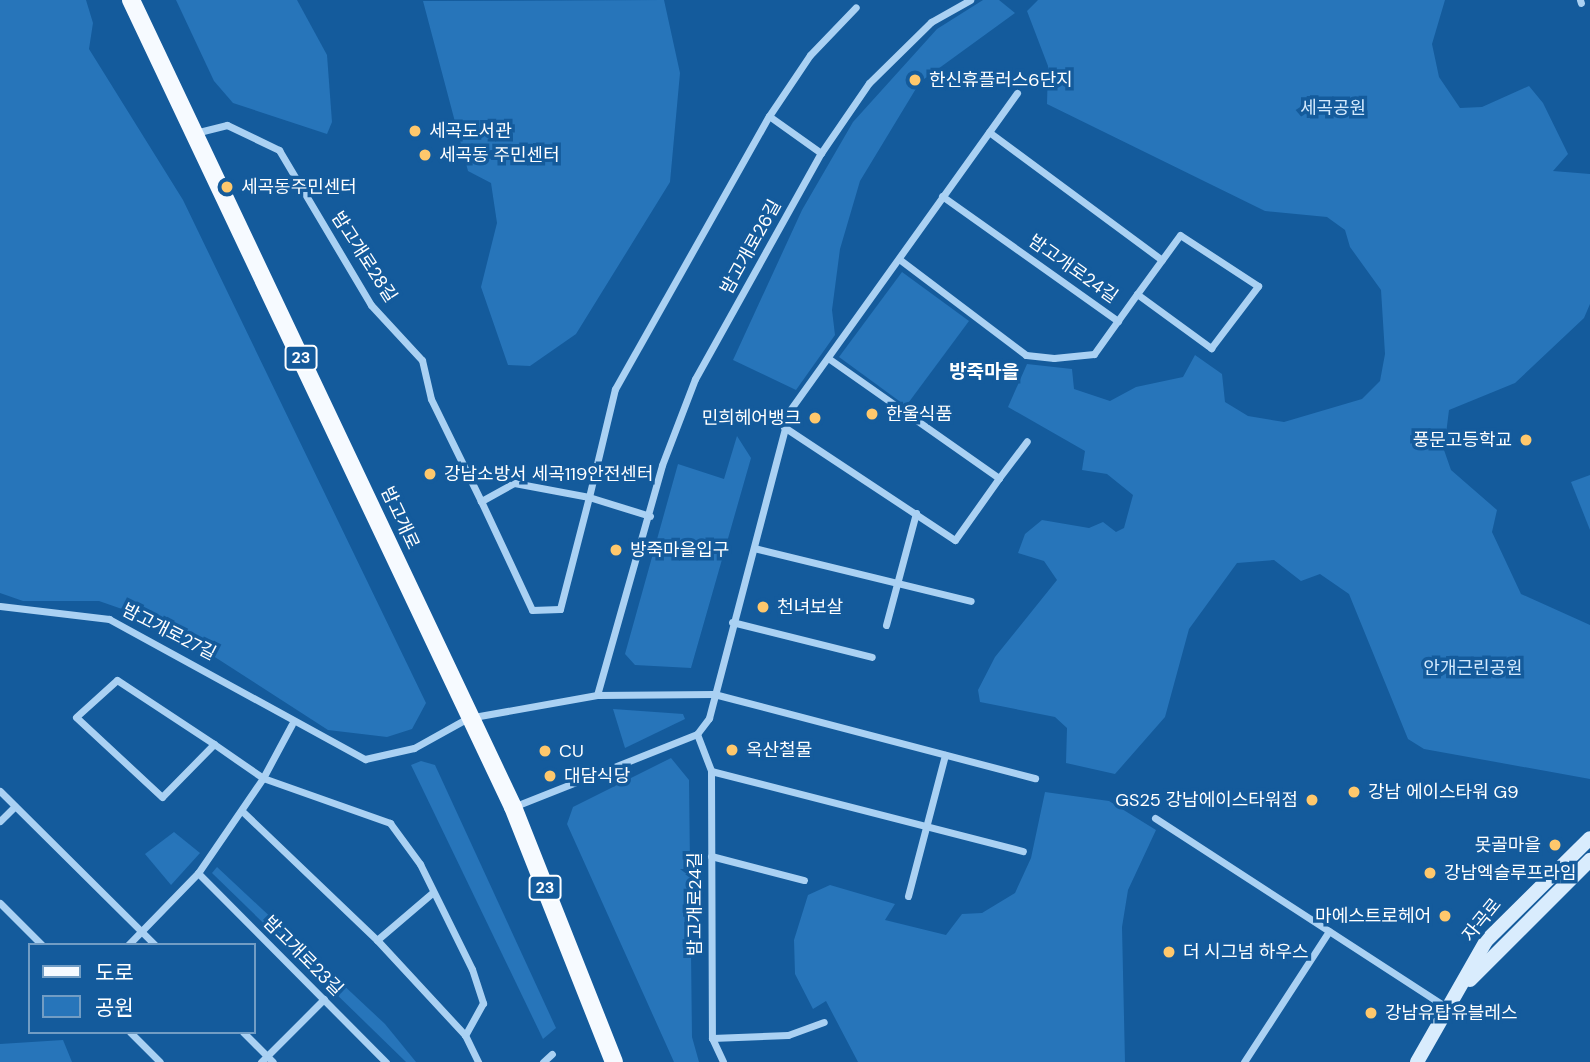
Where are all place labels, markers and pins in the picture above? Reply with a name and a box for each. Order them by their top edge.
place label: 한신휴플러스6단지 [929,69,1073,91]
marker: 한신휴플러스6단지 [907,72,923,88]
place label: 세곡도서관 [429,120,512,142]
marker: 세곡도서관 [407,123,423,139]
place label: 세곡동 주민센터 [439,144,560,166]
marker: 세곡동 주민센터 [417,147,433,163]
place label: 세곡동주민센터 [241,176,357,198]
marker: 세곡동주민센터 [219,179,235,195]
place label: 한울식품 [886,403,952,425]
marker: 한울식품 [864,406,880,422]
place label: 민희헤어뱅크 [702,407,801,429]
marker: 민희헤어뱅크 [807,410,823,426]
place label: 풍문고등학교 [1413,429,1512,451]
marker: 풍문고등학교 [1518,432,1534,448]
place label: 강남소방서 세곡119안전센터 [444,463,653,485]
marker: 강남소방서 세곡119안전센터 [422,466,438,482]
place label: 방죽마을입구 [630,539,729,561]
marker: 방죽마을입구 [608,542,624,558]
place label: 천녀보살 [777,596,843,618]
marker: 천녀보살 [755,599,771,615]
place label: 옥산철물 [746,739,812,761]
place label: CU [559,740,584,762]
marker: 옥산철물 [724,742,740,758]
marker: CU [537,743,553,759]
place label: 대담식당 [564,765,630,787]
marker: 대담식당 [542,768,558,784]
place label: 강남 에이스타워 G9 [1368,781,1518,803]
marker: 강남 에이스타워 G9 [1346,784,1362,800]
place label: GS25 강남에이스타워점 [1115,789,1298,811]
marker: GS25 강남에이스타워점 [1304,792,1320,808]
place label: 못골마을 [1475,834,1541,856]
marker: 못골마을 [1547,837,1563,853]
place label: 강남엑슬루프라임 [1444,862,1576,884]
marker: 강남엑슬루프라임 [1422,865,1438,881]
place label: 마에스트로헤어 [1315,905,1431,927]
marker: 마에스트로헤어 [1437,908,1453,924]
place label: 더 시그넘 하우스 [1183,941,1308,963]
marker: 더 시그넘 하우스 [1161,944,1177,960]
place label: 강남유탑유블레스 [1385,1002,1517,1024]
marker: 강남유탑유블레스 [1363,1005,1379,1021]

